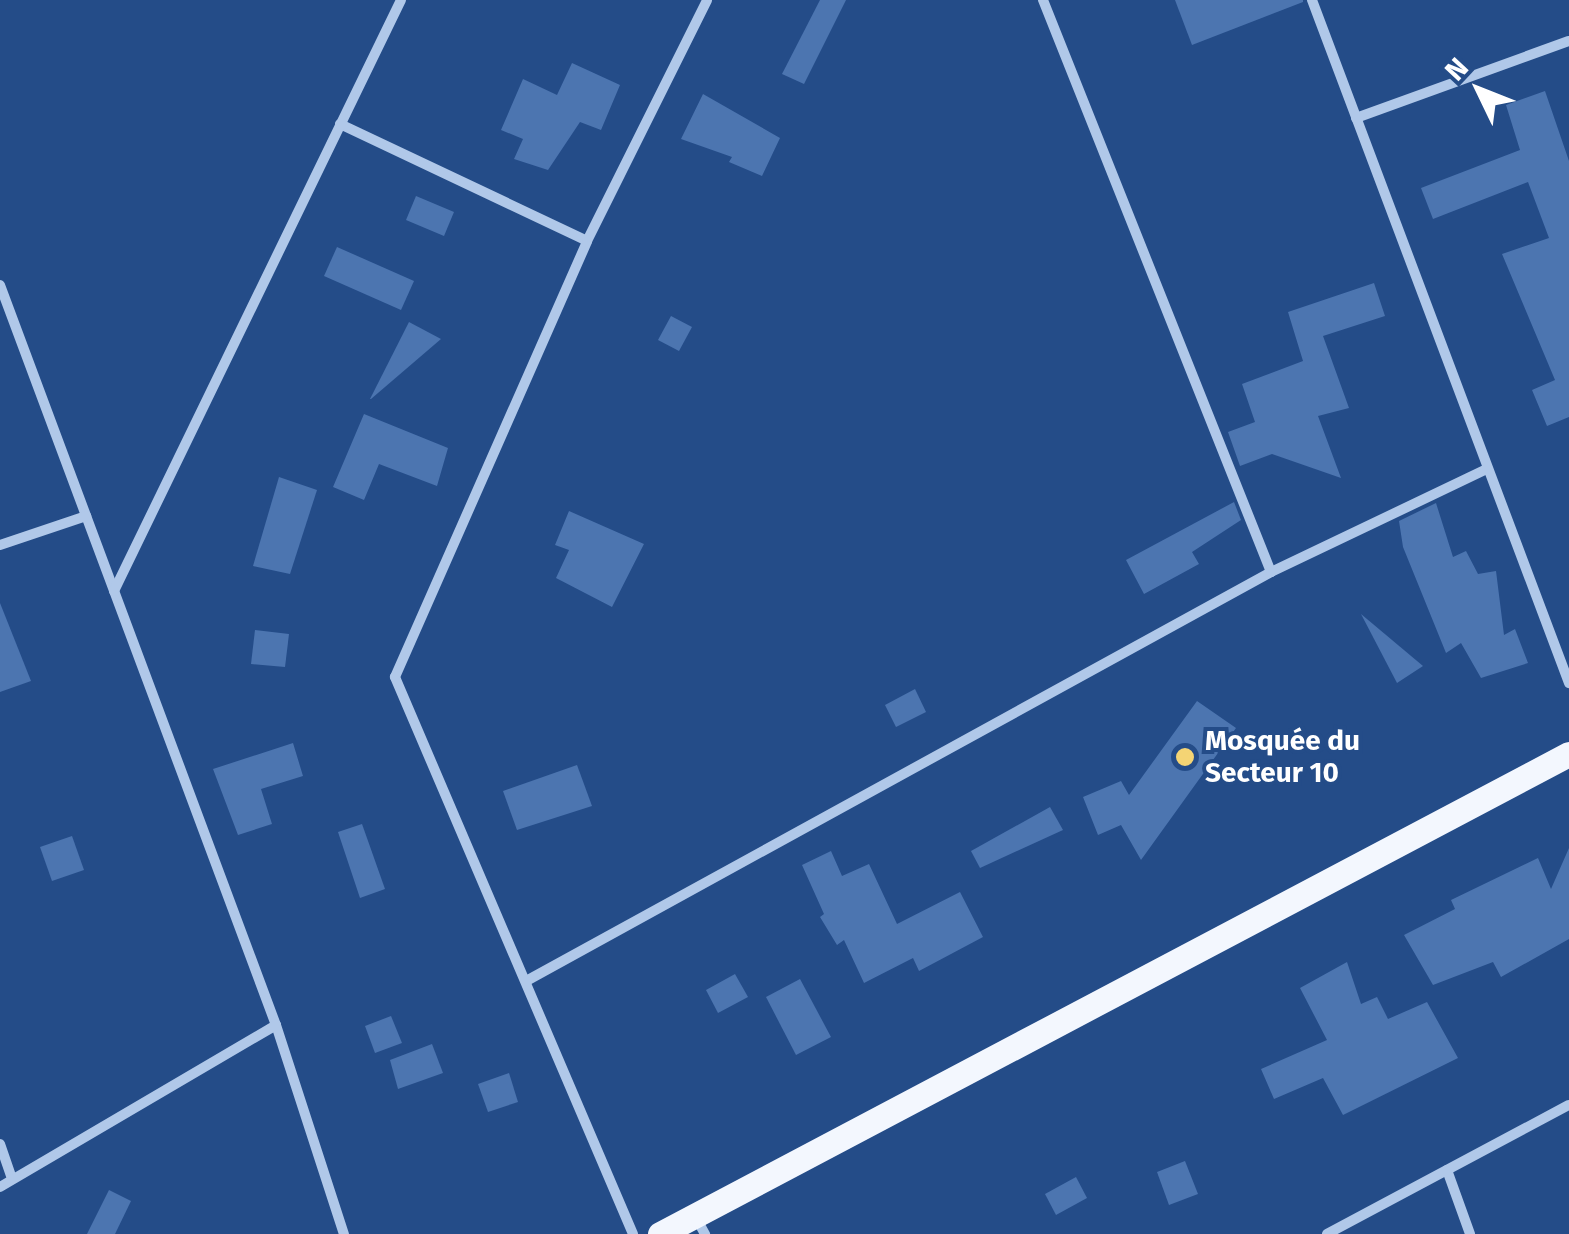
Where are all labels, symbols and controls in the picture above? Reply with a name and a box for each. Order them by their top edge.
north arrow [1429,40,1529,140]
text: N [1438,51,1475,87]
place label: Mosquée du Secteur 10 [1205,724,1360,790]
marker: Mosquée du Secteur 10 [1174,746,1196,768]

